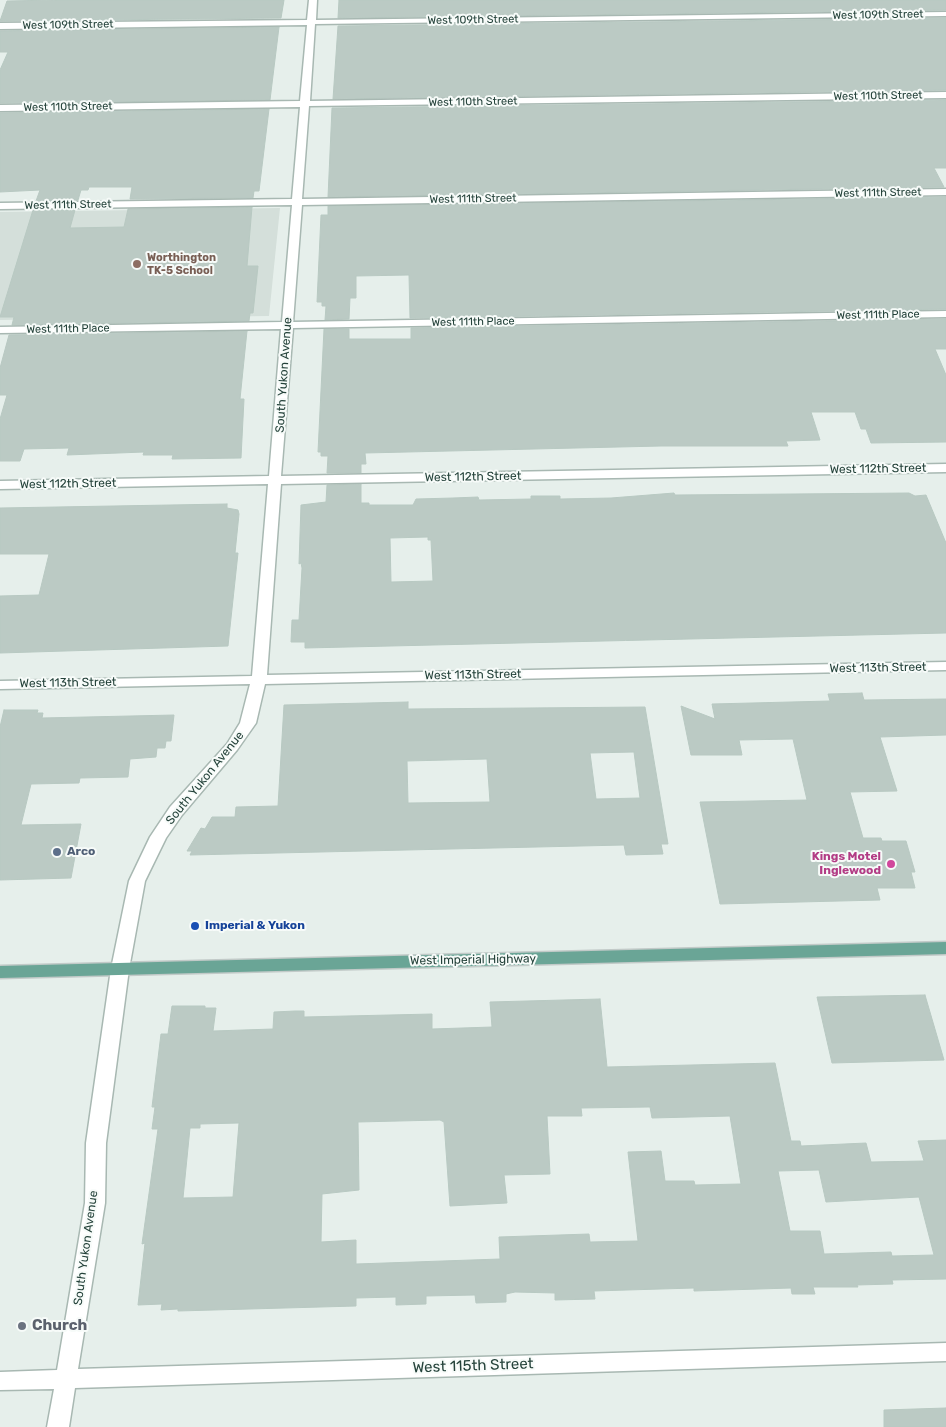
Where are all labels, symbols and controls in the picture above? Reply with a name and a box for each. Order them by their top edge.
street label: West 109th Street [832,8,924,22]
street label: West 109th Street [427,13,519,27]
street label: West 109th Street [22,18,114,32]
street label: West 110th Street [833,89,923,103]
street label: West 110th Street [428,95,518,109]
street label: West 110th Street [23,100,113,114]
street label: West 111th Street [834,186,922,200]
street label: West 111th Street [429,192,517,206]
street label: West 111th Street [24,198,112,212]
place label: Worthington TK-5 School [147,251,216,277]
marker: Worthington TK-5 School [131,258,143,270]
street label: West 111th Place [836,308,920,322]
street label: West 111th Place [431,315,515,329]
street label: South Yukon Avenue [273,317,295,433]
street label: West 111th Place [26,322,110,336]
street label: West 112th Street [829,461,927,477]
street label: West 112th Street [424,469,522,485]
street label: West 112th Street [19,476,117,492]
street label: West 113th Street [829,660,927,676]
street label: West 113th Street [424,667,522,683]
street label: West 113th Street [19,675,117,691]
street label: South Yukon Avenue [163,728,247,828]
place label: Arco [67,845,95,859]
marker: Arco [51,846,63,858]
place label: Kings Motel Inglewood [812,850,881,878]
marker: Kings Motel Inglewood [885,858,897,870]
place label: Imperial & Yukon [205,919,305,933]
marker: Imperial & Yukon [189,920,201,932]
street label: West Imperial Highway [410,952,536,968]
street label: South Yukon Avenue [71,1190,101,1306]
place label: Church [32,1317,87,1335]
marker: Church [16,1320,28,1332]
street label: West 115th Street [412,1355,534,1377]

